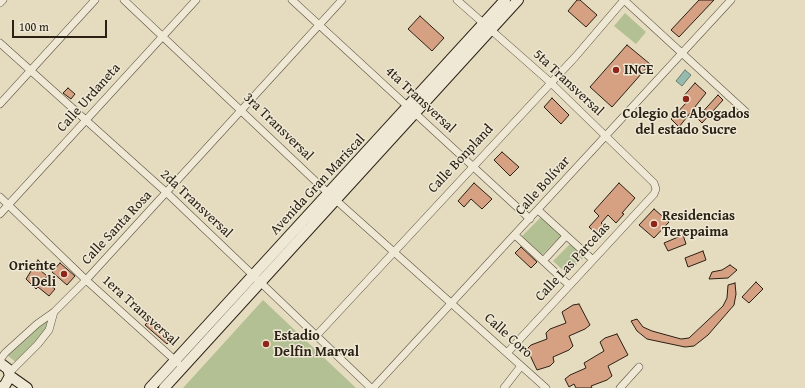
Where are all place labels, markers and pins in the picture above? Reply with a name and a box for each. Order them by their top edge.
place label: INCE [624,62,653,78]
marker: INCE [611,65,621,75]
marker: Colegio de Abogados del estado Sucre [681,94,691,104]
place label: Colegio de Abogados del estado Sucre [623,106,749,138]
place label: Residencias Terepaima [662,208,735,240]
marker: Residencias Terepaima [649,219,659,229]
place label: Oriente Deli [9,258,56,290]
marker: Oriente Deli [59,269,69,279]
place label: Estadio Delfin Marval [274,328,359,360]
marker: Estadio Delfin Marval [261,339,271,349]

